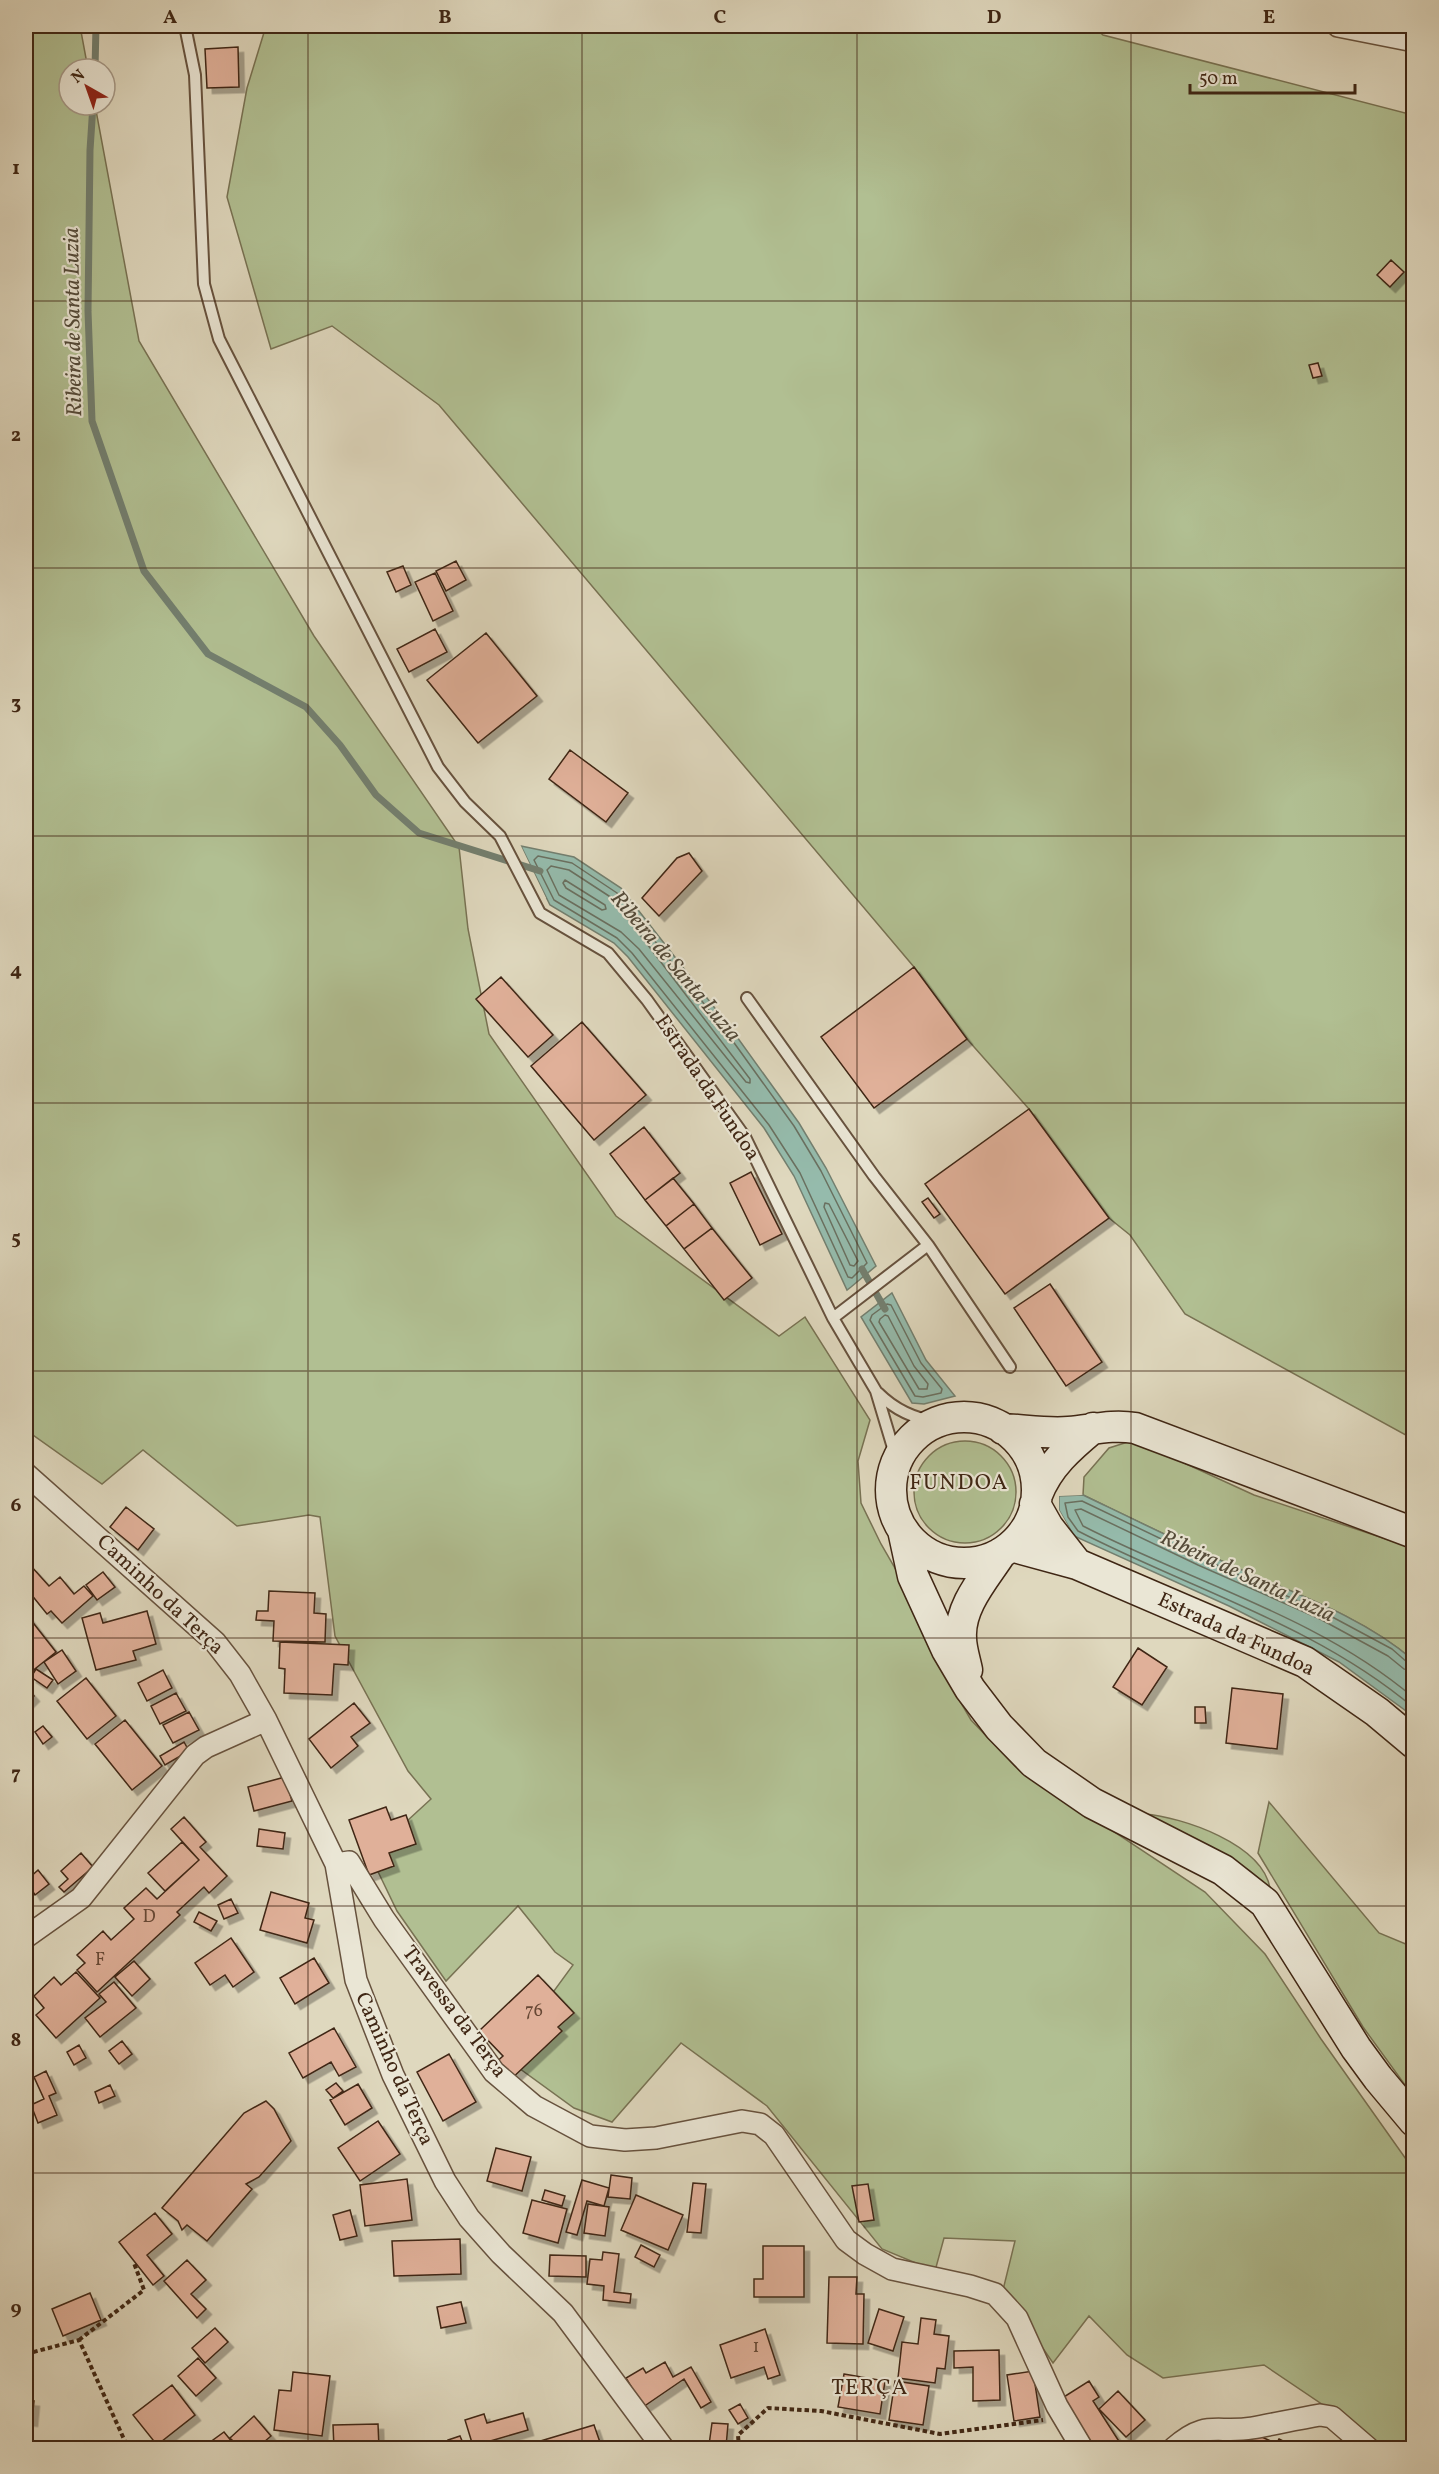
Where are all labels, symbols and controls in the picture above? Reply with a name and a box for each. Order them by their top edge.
text: A [163,4,177,32]
text: B [438,4,452,32]
text: C [714,4,727,32]
text: D [987,4,1001,32]
text: E [1263,4,1275,32]
north arrow [57,57,117,117]
scale bar [1190,57,1355,95]
text: N [67,65,90,89]
text: 50 m [1199,67,1238,92]
text: 1 [12,155,20,183]
water label: Ribeira de Santa Luzia [57,227,91,417]
text: 2 [11,422,21,450]
text: 3 [11,690,21,718]
water label: Ribeira de Santa Luzia [602,885,748,1049]
text: 4 [10,957,22,985]
street label: Estrada da Fundoa [647,1009,767,1167]
text: 5 [11,1225,21,1253]
district label: FUNDOA [909,1468,1009,1499]
text: 6 [11,1492,22,1520]
water label: Ribeira de Santa Luzia [1155,1523,1339,1631]
street label: Caminho da Terça [90,1528,230,1662]
street label: Estrada da Fundoa [1153,1586,1319,1684]
text: 7 [11,1760,21,1788]
house number: D [142,1905,156,1930]
street label: Travessa da Terça [395,1940,513,2084]
house number: F [95,1948,105,1973]
street label: Caminho da Terça [347,1988,441,2150]
house number: 76 [525,1999,543,2024]
text: 8 [11,2027,21,2055]
text: 9 [10,2295,22,2323]
house number: 1 [753,2335,759,2360]
district label: TERÇA [831,2373,909,2404]

